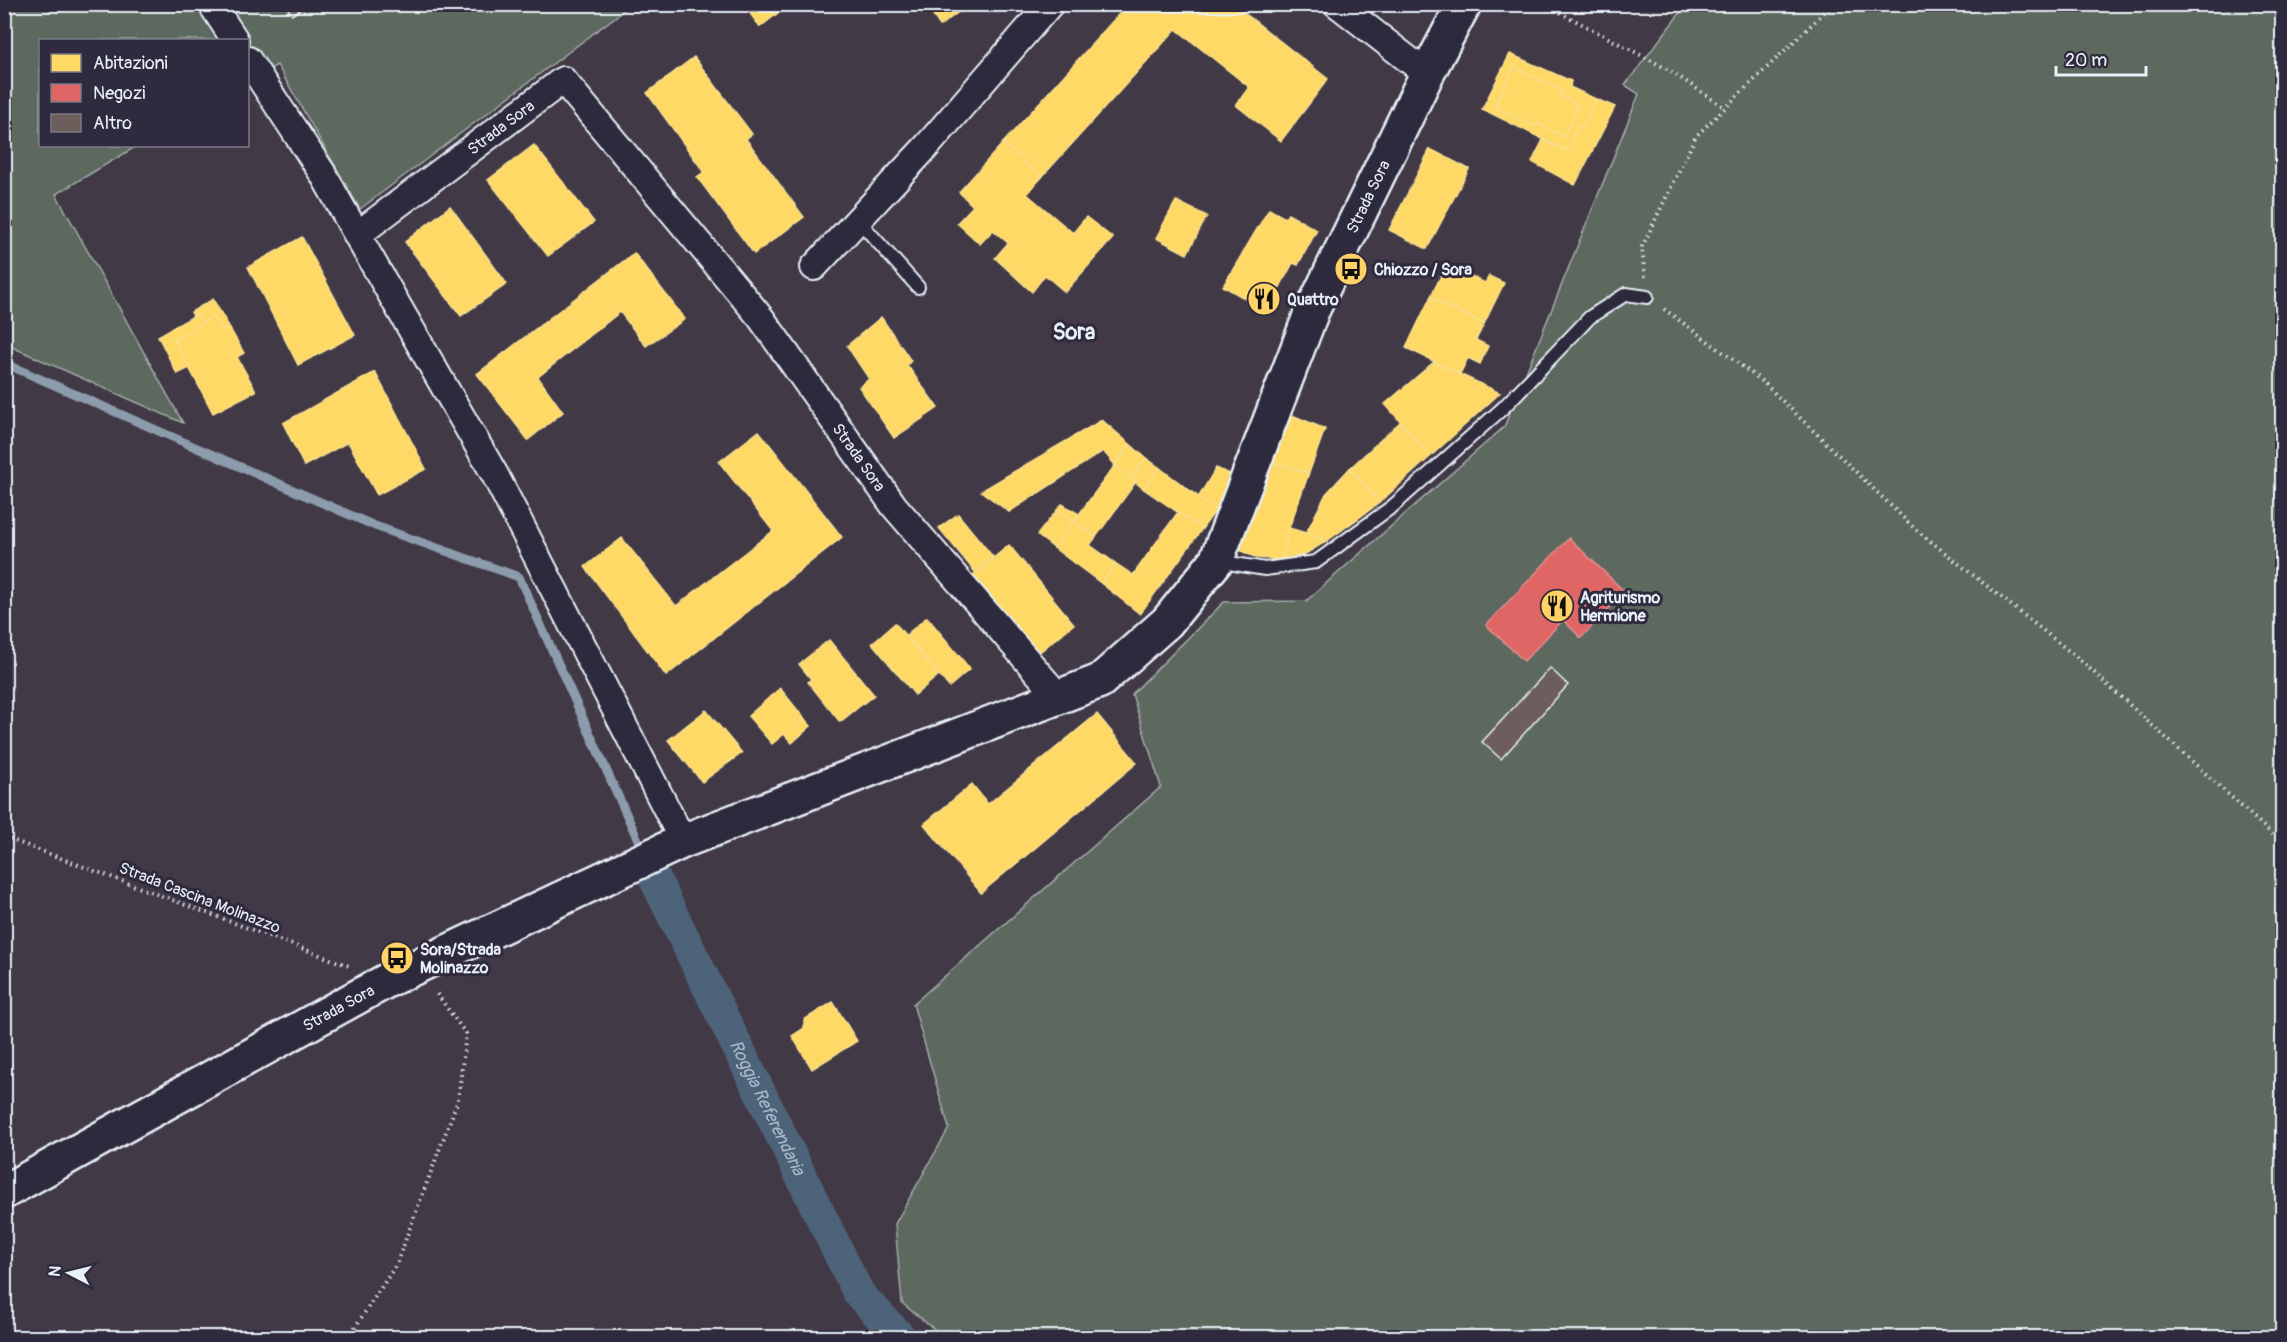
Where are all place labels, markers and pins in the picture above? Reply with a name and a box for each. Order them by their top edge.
bus stop icon: Chiozzo / Sora [1333,251,1369,287]
place label: Chiozzo / Sora [1374,260,1473,280]
restaurant icon: Quattro [1246,281,1282,317]
place label: Quattro [1287,290,1339,310]
restaurant icon: Agriturismo Hermione [1539,588,1575,624]
place label: Agriturismo Hermione [1580,588,1660,626]
bus stop icon: Sora/Strada Molinazzo [379,940,415,976]
place label: Sora/Strada Molinazzo [420,940,502,978]

